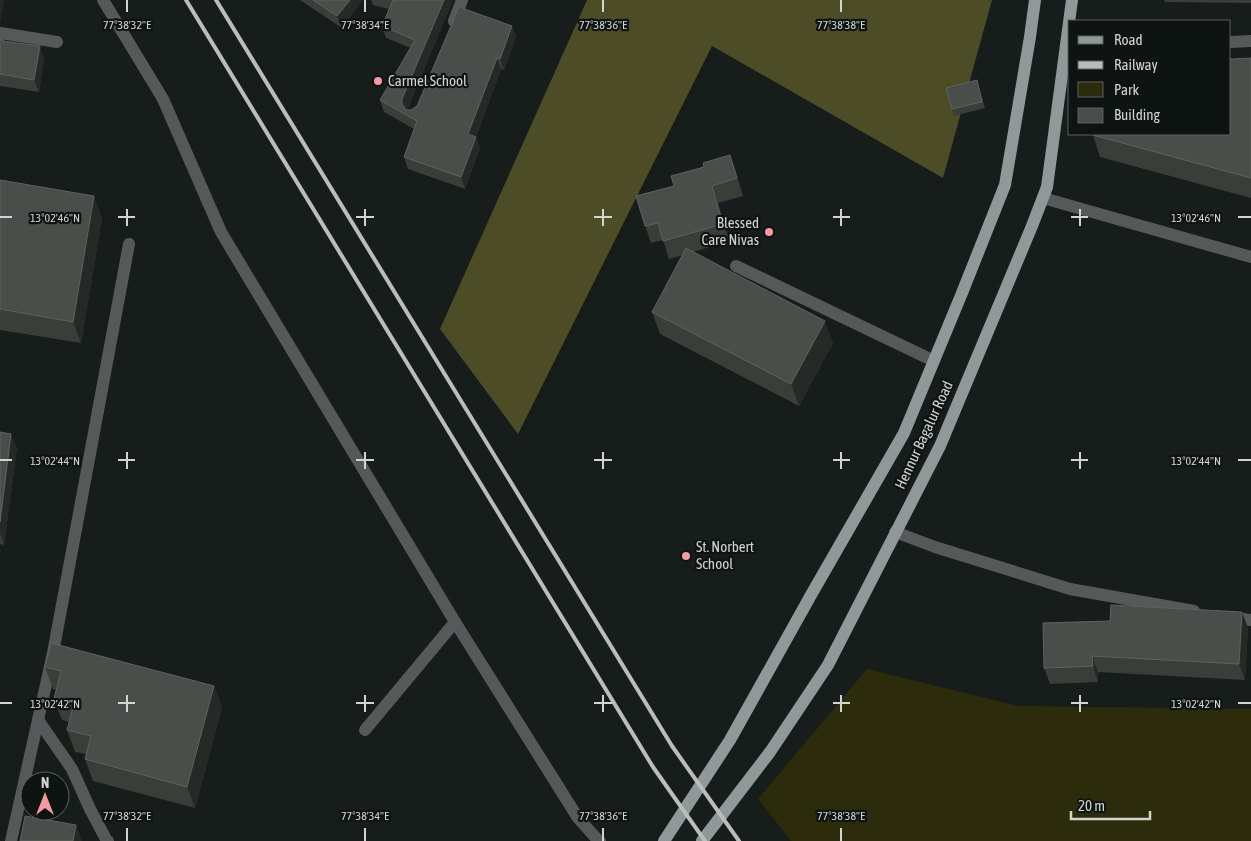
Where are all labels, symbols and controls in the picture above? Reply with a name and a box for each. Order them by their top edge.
text: 77°38'32"E [103,18,151,32]
text: 77°38'34"E [341,18,389,32]
text: 77°38'36"E [579,18,627,32]
text: 77°38'38"E [817,18,865,32]
legend [1068,20,1231,135]
text: Road [1114,31,1143,48]
text: Railway [1114,56,1158,73]
place label: Carmel School [388,72,467,89]
marker: Carmel School [372,75,384,87]
text: Park [1114,81,1139,98]
text: Building [1114,106,1160,123]
text: 13°02'46"N [30,211,80,225]
text: 13°02'46"N [1171,211,1221,225]
place label: Blessed Care Nivas [701,214,759,248]
marker: Blessed Care Nivas [763,226,775,238]
street label: Hennur Bagalur Road [891,378,956,492]
text: 13°02'44"N [30,454,80,468]
text: 13°02'44"N [1171,454,1221,468]
place label: St. Norbert School [696,538,754,572]
marker: St. Norbert School [680,550,692,562]
text: 13°02'42"N [30,697,80,711]
text: 13°02'42"N [1171,697,1221,711]
north arrow [20,771,70,821]
text: N [41,775,49,791]
scale bar [1071,788,1150,820]
text: 20 m [1078,797,1105,814]
text: 77°38'32"E [103,809,151,823]
text: 77°38'34"E [341,809,389,823]
text: 77°38'36"E [579,809,627,823]
text: 77°38'38"E [817,809,865,823]

